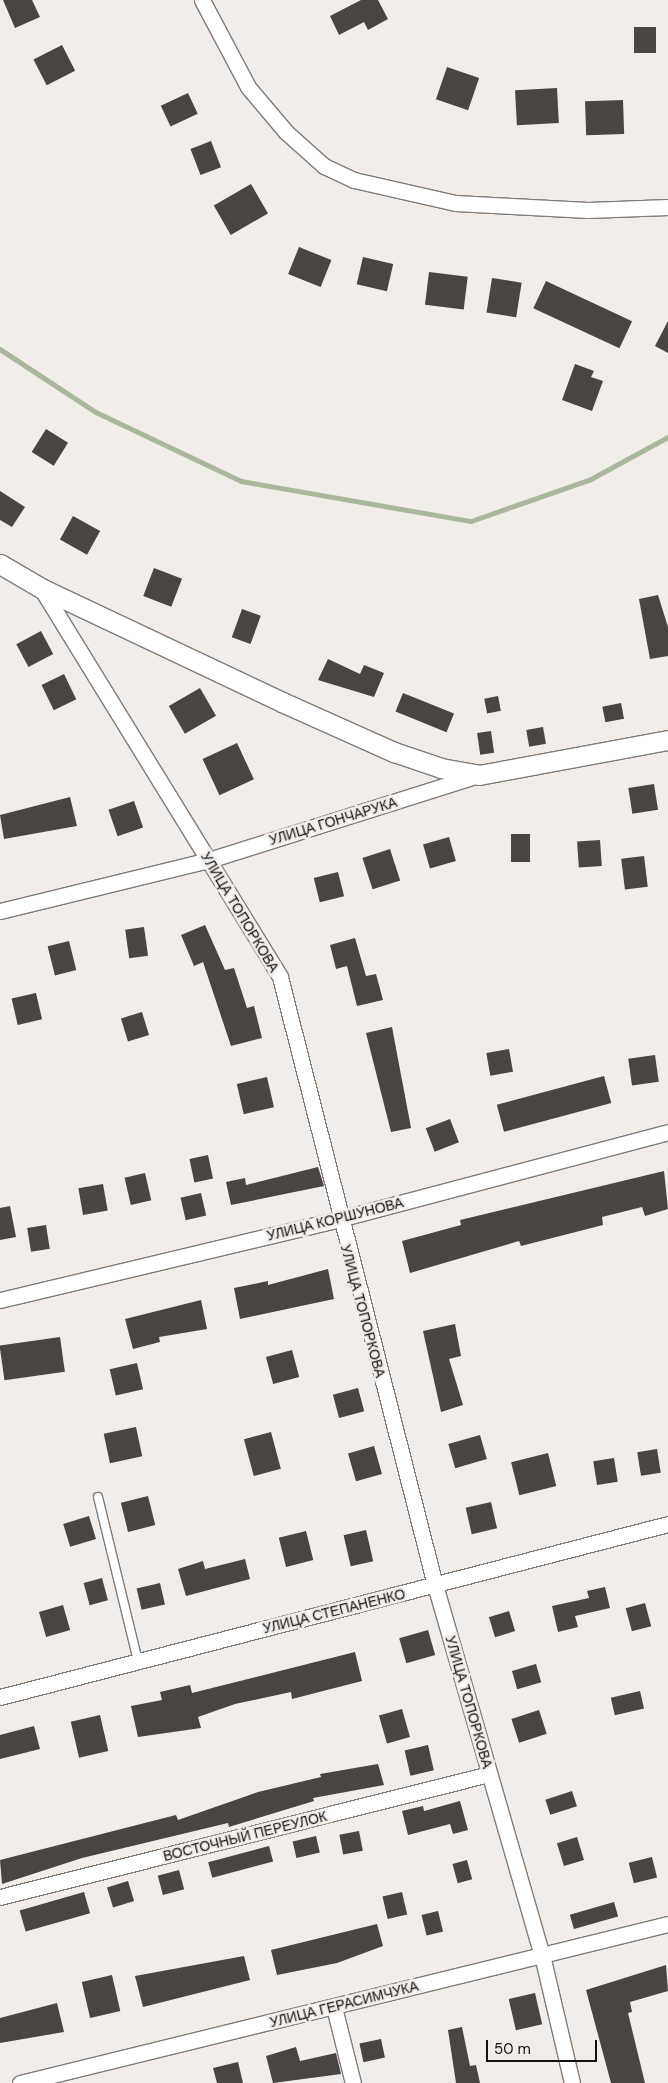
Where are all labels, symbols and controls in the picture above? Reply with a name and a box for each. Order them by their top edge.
street label: УЛИЦА ГОНЧАРУКА [267,794,399,848]
street label: УЛИЦА ТОПОРКОВА [197,849,283,975]
street label: УЛИЦА КОРШУНОВА [265,1194,405,1244]
street label: УЛИЦА ТОПОРКОВА [337,1243,389,1379]
street label: УЛИЦА СТЕПАНЕНКО [261,1585,407,1637]
street label: УЛИЦА ТОПОРКОВА [442,1634,496,1770]
street label: ВОСТОЧНЫЙ ПЕРЕУЛОК [161,1807,329,1865]
street label: УЛИЦА ГЕРАСИМЧУКА [268,1977,420,2031]
scale bar [488,2030,599,2062]
text: 50 m [494,2039,531,2059]

